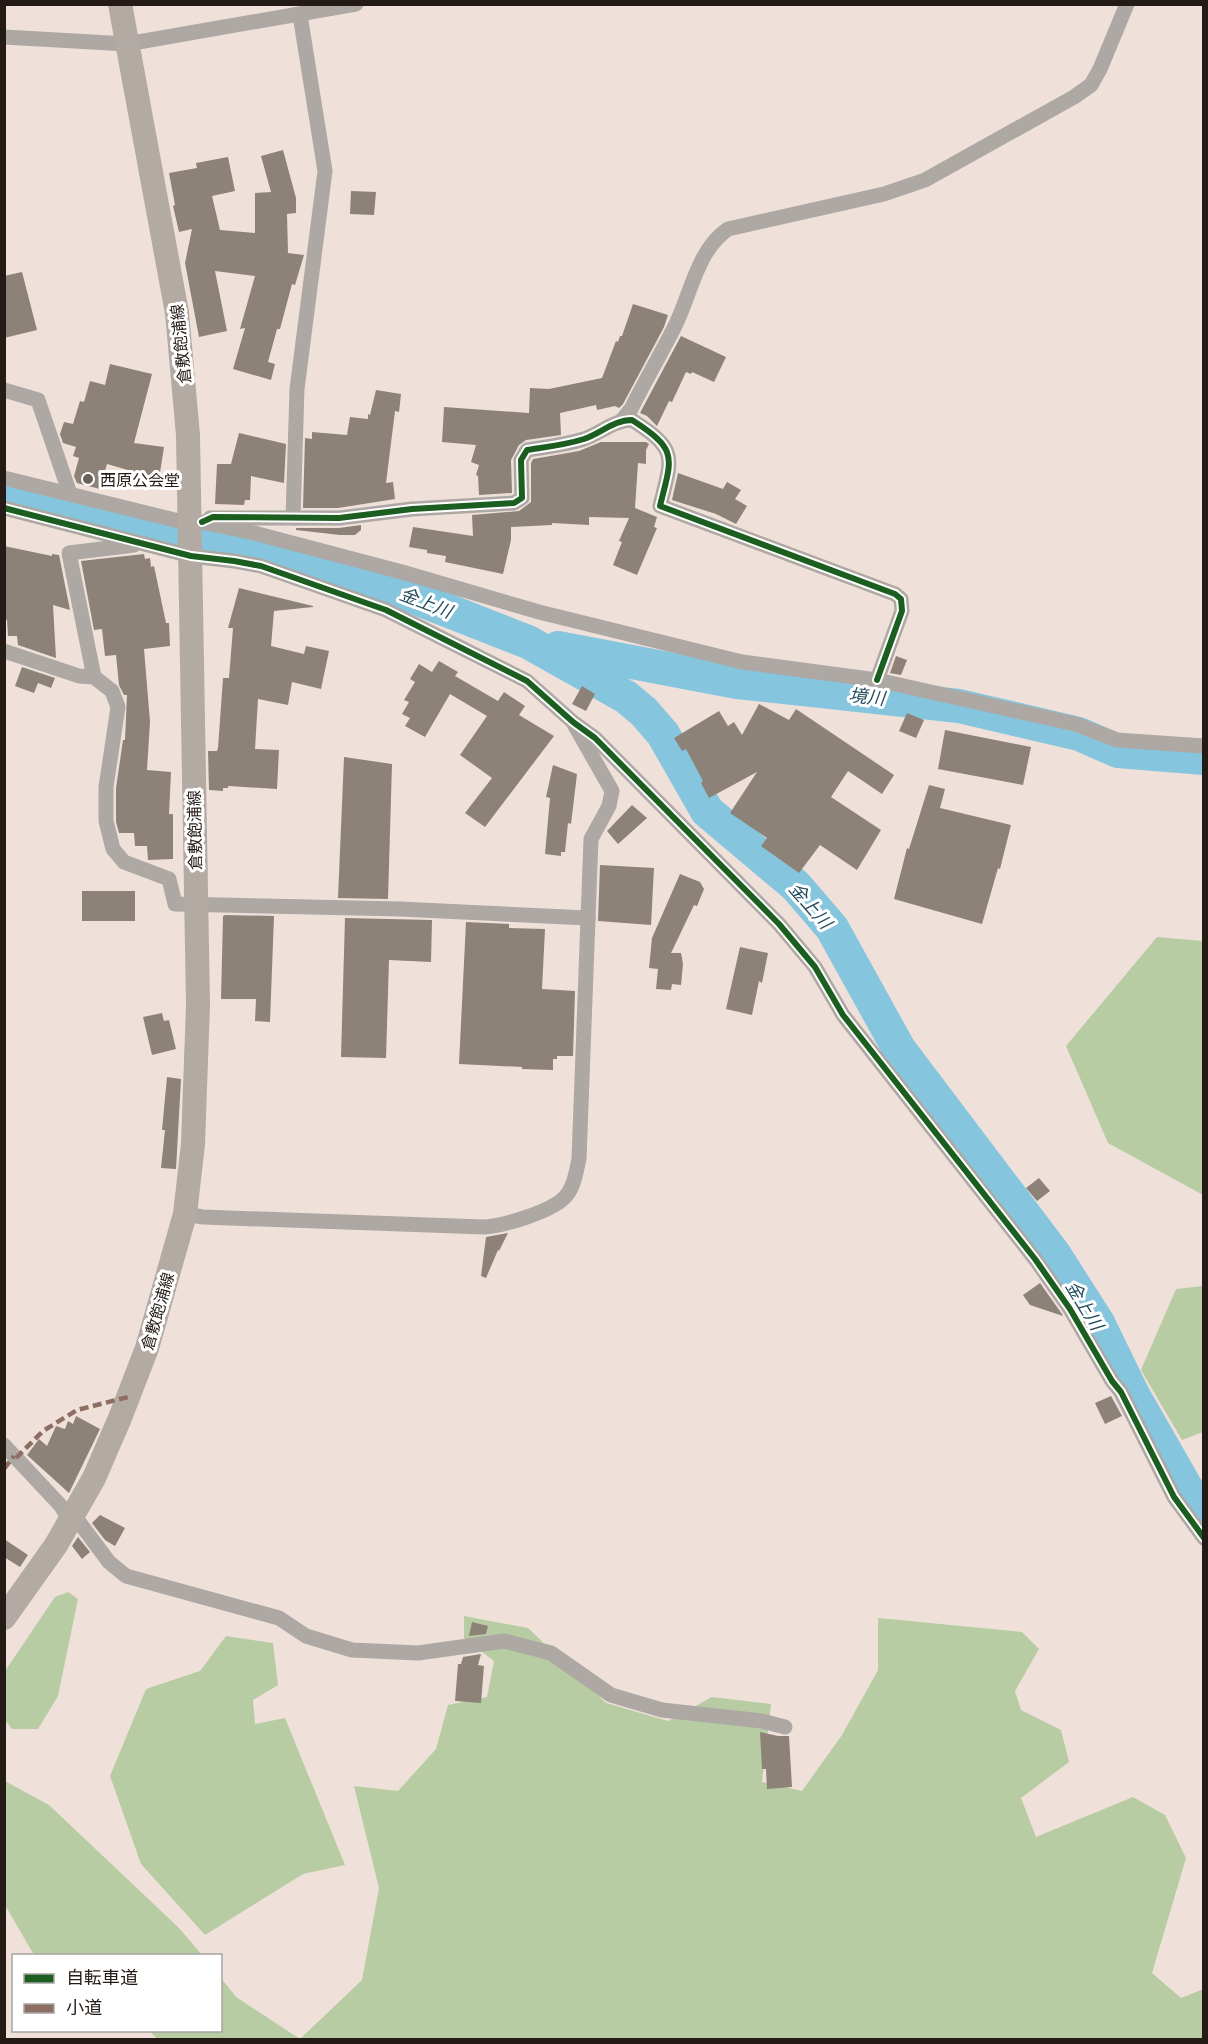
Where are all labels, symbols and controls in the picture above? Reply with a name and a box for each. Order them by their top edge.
street label: 倉敷飽浦線 [166,303,194,385]
place label: 西原公会堂 [100,470,180,489]
marker: 西原公会堂 [81,472,95,486]
water label: 金上川 [397,582,457,623]
water label: 境川 [848,683,888,709]
street label: 倉敷飽浦線 [184,790,204,870]
water label: 金上川 [785,877,838,934]
street label: 倉敷飽浦線 [137,1270,177,1352]
water label: 金上川 [1062,1276,1109,1336]
legend [12,1954,222,2032]
text: 自転車道 [66,1966,138,1988]
text: 小道 [66,1996,102,2018]

